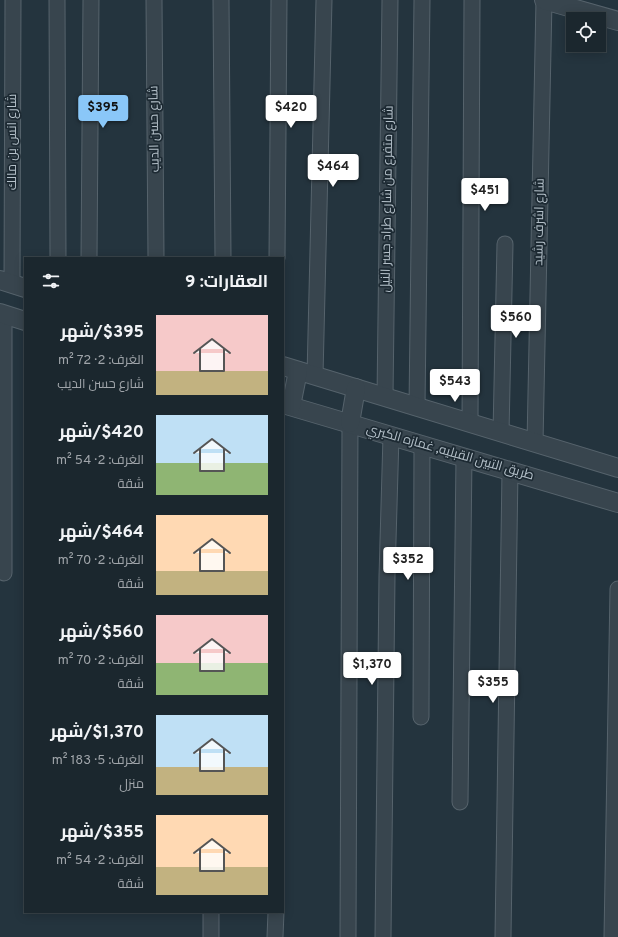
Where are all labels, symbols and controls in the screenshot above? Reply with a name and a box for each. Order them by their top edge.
map controls [566,12,606,52]
button: locate [566,12,606,52]
street label: شارع حسن الديب [146,86,164,172]
street label: شارع انس بن مالك [5,94,21,190]
pin: $395 [79,95,127,129]
pin: $420 [267,95,315,129]
text: $395 [87,100,119,116]
text: $420 [275,100,307,116]
street label: شارع متفرع من شارع طراد جسر النيل [378,105,398,293]
pin: $464 [309,154,357,188]
text: $464 [317,159,349,175]
pin: $451 [461,178,509,212]
street label: شارع اشرف رشيد [531,178,549,266]
text: $451 [470,183,500,199]
icon: filters [40,270,62,292]
text: العقارات: 9 [185,272,268,294]
pin: $560 [492,305,540,339]
text: $560 [500,310,532,326]
text: $395/شهر [61,322,144,344]
icon: home [188,331,236,379]
text: الغرف: 2 · 72 m² [58,353,144,369]
pin: $543 [431,369,479,403]
text: $543 [439,374,471,390]
text: شارع حسن الديب [57,377,144,393]
street label: طريق التبين القبليه, غمازه الكبري [364,421,536,486]
text: $420/شهر [59,422,144,444]
icon: home [188,431,236,479]
text: الغرف: 2 · 54 m² [56,453,144,469]
text: شقة [117,477,144,493]
text: $464/شهر [59,522,144,544]
icon: home [188,531,236,579]
pin: $352 [384,547,432,581]
text: $352 [392,552,424,568]
text: الغرف: 2 · 70 m² [58,553,144,569]
text: شقة [117,577,144,593]
text: $560/شهر [60,622,144,644]
icon: home [188,631,236,679]
pin: $1,370 [339,652,405,686]
text: الغرف: 2 · 70 m² [58,653,144,669]
text: $1,370 [352,657,392,673]
pin: $355 [469,670,517,704]
text: $355 [477,675,509,691]
text: شقة [117,677,144,693]
text: $1,370/شهر [50,722,144,744]
icon: home [188,731,236,779]
text: الغرف: 5 · 183 m² [52,753,144,769]
text: منزل [119,777,144,793]
text: $355/شهر [61,822,144,844]
icon: home [188,831,236,879]
text: الغرف: 2 · 54 m² [56,853,144,869]
text: شقة [117,877,144,893]

